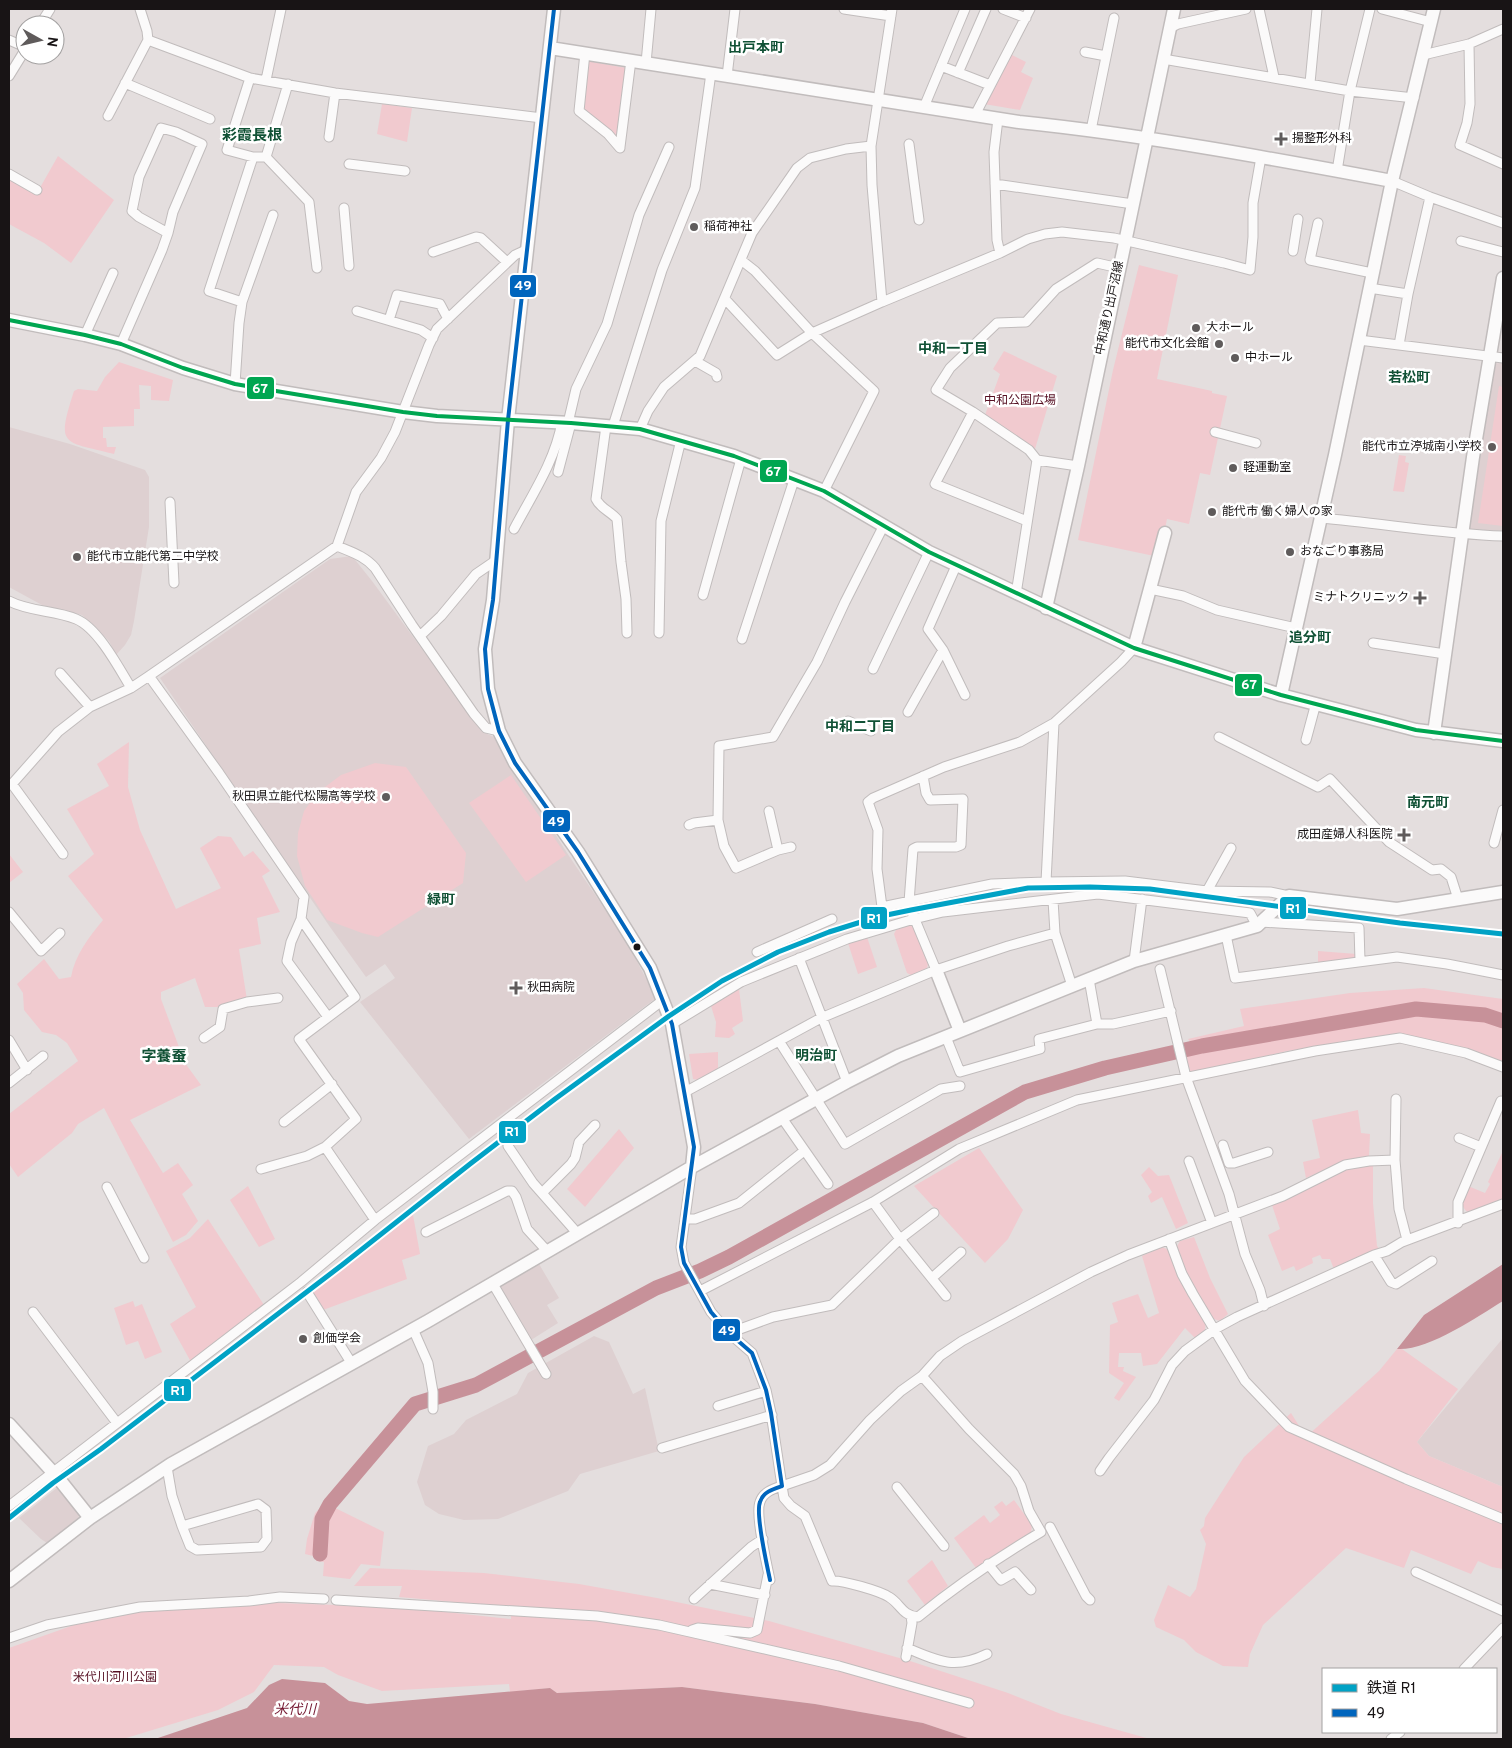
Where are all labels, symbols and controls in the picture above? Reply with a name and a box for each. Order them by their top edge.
north arrow [15,15,65,65]
text: N [42,35,61,48]
district label: 出戸本町 [728,40,784,57]
district label: 彩霞長根 [222,127,282,146]
place label: 揚整形外科 [1292,131,1352,147]
marker: 揚整形外科 [1274,132,1288,146]
place label: 稲荷神社 [704,219,752,235]
marker: 稲荷神社 [688,221,700,233]
street label: 中和通り出戸沼線 [1092,259,1128,357]
line badge: 49 [509,274,537,298]
text: 49 [514,278,532,295]
place label: 大ホール [1206,320,1254,336]
marker: 大ホール [1190,322,1202,334]
place label: 能代市文化会館 [1125,336,1209,352]
marker: 能代市文化会館 [1213,338,1225,350]
district label: 中和一丁目 [918,341,988,358]
place label: 中ホール [1245,350,1293,366]
marker: 中ホール [1229,352,1241,364]
district label: 若松町 [1388,370,1430,387]
line badge: 67 [246,376,275,400]
text: 67 [252,381,268,398]
park label: 中和公園広場 [984,393,1056,409]
place label: 能代市立渟城南小学校 [1362,439,1482,455]
marker: 能代市立渟城南小学校 [1486,441,1498,453]
line badge: 67 [759,459,788,483]
place label: 軽運動室 [1243,460,1291,476]
marker: 軽運動室 [1227,462,1239,474]
text: 67 [765,464,781,481]
place label: 能代市 働く婦人の家 [1222,504,1333,520]
marker: 能代市 働く婦人の家 [1206,506,1218,518]
place label: おなごり事務局 [1300,544,1384,560]
marker: おなごり事務局 [1284,546,1296,558]
place label: 能代市立能代第二中学校 [87,549,219,565]
marker: 能代市立能代第二中学校 [71,551,83,563]
place label: ミナトクリニック [1313,590,1409,606]
marker: ミナトクリニック [1413,591,1427,605]
district label: 追分町 [1289,630,1331,647]
line badge: 67 [1234,673,1263,697]
text: 67 [1241,677,1257,694]
district label: 中和二丁目 [825,719,895,736]
place label: 秋田県立能代松陽高等学校 [232,789,376,805]
marker: 秋田県立能代松陽高等学校 [380,791,392,803]
district label: 南元町 [1407,795,1449,812]
line badge: 49 [542,809,571,833]
text: 49 [547,814,565,831]
place label: 成田産婦人科医院 [1297,827,1393,843]
marker: 成田産婦人科医院 [1397,828,1411,842]
district label: 緑町 [427,892,455,909]
line badge: R1 [1279,896,1307,920]
text: R1 [1285,901,1301,918]
line badge: R1 [860,906,888,930]
text: R1 [866,911,882,928]
unlabelled marker [632,942,642,952]
place label: 秋田病院 [527,980,575,996]
marker: 秋田病院 [509,981,523,995]
district label: 明治町 [795,1047,837,1065]
district label: 字養蚕 [141,1048,187,1067]
line badge: R1 [498,1120,527,1144]
text: R1 [504,1124,520,1141]
line badge: 49 [712,1318,741,1342]
text: 49 [718,1323,736,1340]
place label: 創価学会 [313,1331,361,1347]
marker: 創価学会 [297,1333,309,1345]
line badge: R1 [163,1378,192,1402]
text: R1 [170,1383,186,1400]
legend [1322,1668,1497,1733]
park label: 米代川河川公園 [73,1670,157,1686]
text: 鉄道 R1 [1367,1680,1416,1699]
water label: 米代川 [274,1702,318,1719]
text: 49 [1367,1705,1385,1724]

